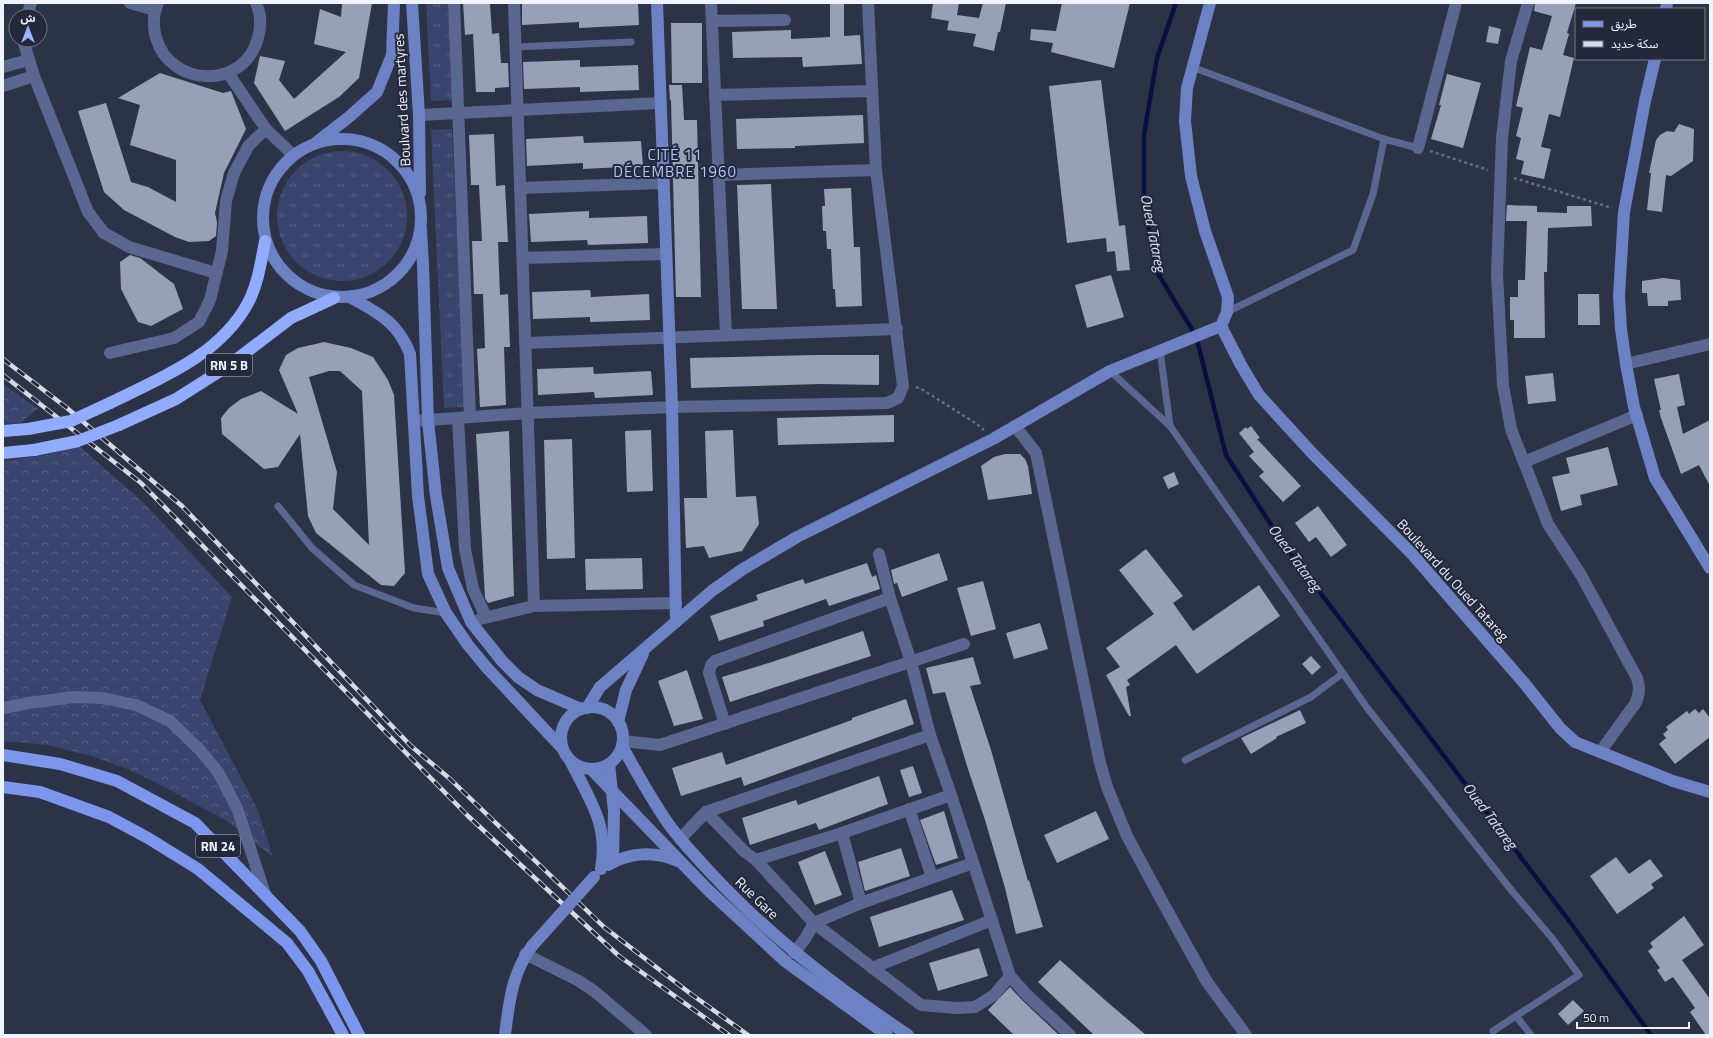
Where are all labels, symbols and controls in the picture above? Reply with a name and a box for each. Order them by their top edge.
north arrow [8,8,48,48]
legend [1575,8,1705,60]
text: ش [20,10,36,26]
text: طريق [1611,14,1637,33]
street label: Boulvard des martyres [388,33,415,167]
text: سكة حديد [1611,34,1658,53]
district label: CITÉ 11 DÉCEMBRE 1960 [613,143,737,183]
water label: Oued Tatareg [1135,192,1173,276]
road number: RN 5 B [206,354,252,376]
street label: Boulevard du Oued Tatareg [1393,514,1514,646]
water label: Oued Tatareg [1263,519,1329,598]
water label: Oued Tatareg [1458,777,1524,856]
road number: RN 24 [196,835,240,857]
street label: Rue Gare [731,871,784,924]
scale bar [1577,1004,1689,1030]
text: 50 m [1583,1008,1609,1027]

